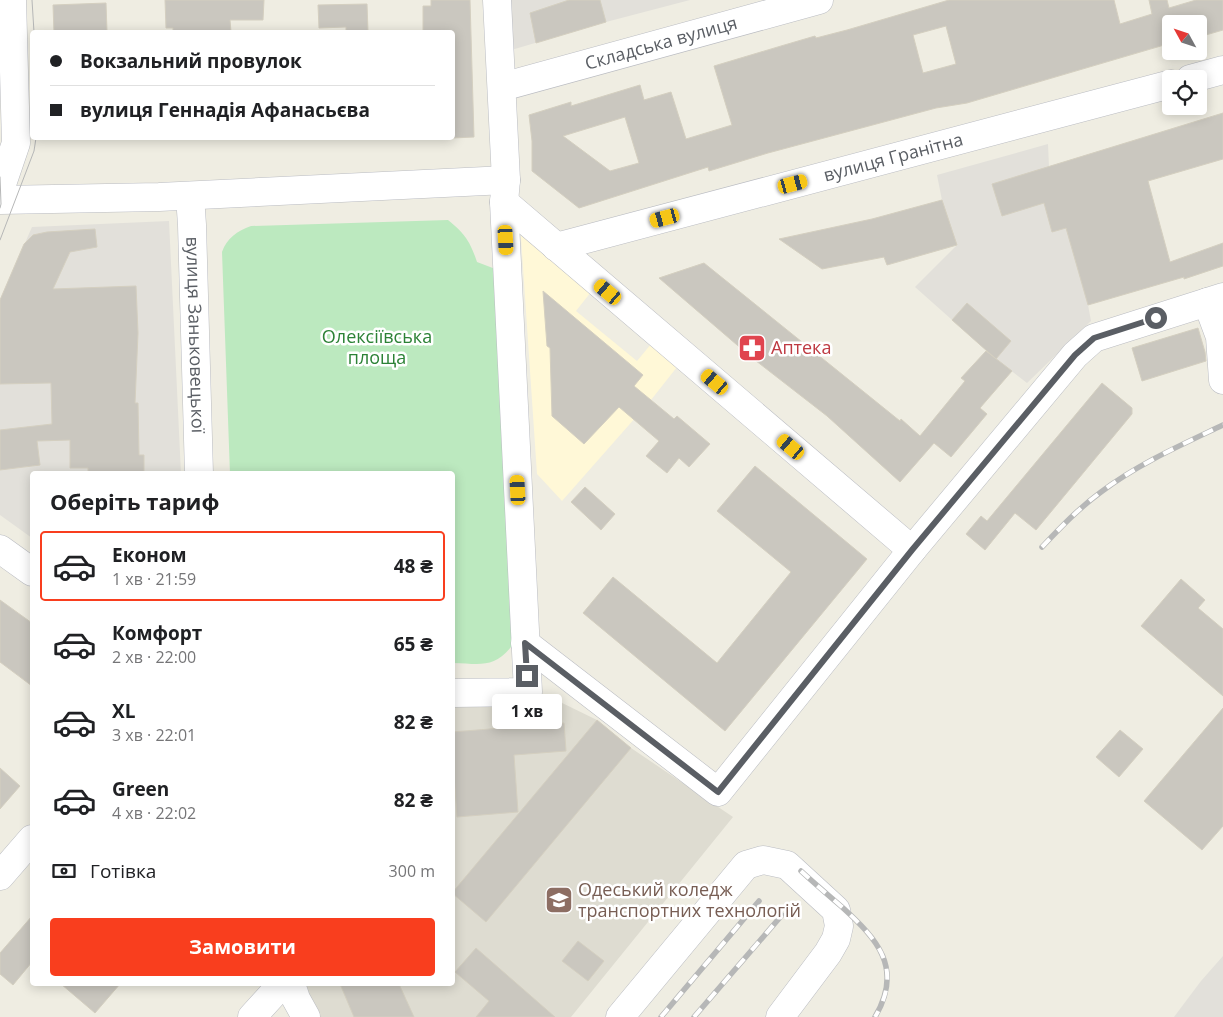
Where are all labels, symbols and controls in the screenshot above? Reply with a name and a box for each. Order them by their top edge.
street label: Складська вулиця [582,10,740,75]
north arrow [1162,15,1208,60]
map controls [1162,15,1207,115]
text: Вокзальний провулок [80,48,302,74]
button: locate [1162,70,1207,115]
text: вулиця Геннадія Афанасьєва [80,97,370,123]
street label: вулиця Гранітна [821,127,965,187]
car [776,173,809,195]
car [648,207,681,229]
car [497,225,514,255]
street label: вулиця Заньковецької [181,236,211,434]
car [591,277,624,307]
route start [1145,307,1167,329]
park label: Олексіївська площа [322,324,432,369]
pharmacy icon: Аптека [737,333,767,363]
place label: Аптека [771,335,831,359]
car [698,367,731,397]
car [774,432,807,462]
car [509,475,526,505]
text: Оберіть тариф [50,486,219,516]
text: Економ [112,542,187,568]
icon: car [52,544,97,589]
text: 48 ₴ [394,553,433,579]
text: 1 хв · 21:59 [112,568,196,590]
text: Комфорт [112,620,202,646]
icon: car [52,622,97,667]
text: 65 ₴ [394,631,433,657]
text: 2 хв · 22:00 [112,646,196,668]
route end [516,665,538,687]
callout: 1 хв [492,694,562,728]
text: XL [112,698,135,724]
icon: car [52,700,97,745]
text: 1 хв [511,700,543,722]
text: 82 ₴ [394,709,433,735]
text: 3 хв · 22:01 [112,724,196,746]
text: Green [112,776,169,802]
icon: car [52,778,97,823]
text: 82 ₴ [394,787,433,813]
text: 4 хв · 22:02 [112,802,196,824]
icon: cash [50,857,78,885]
text: Готівка [90,858,156,884]
text: 300 m [389,860,435,882]
place label: Одеський коледж транспортних технологій [578,877,801,922]
school or university icon: Одеський коледж транспортних технологій [544,885,574,915]
button: Замовити [50,918,435,976]

